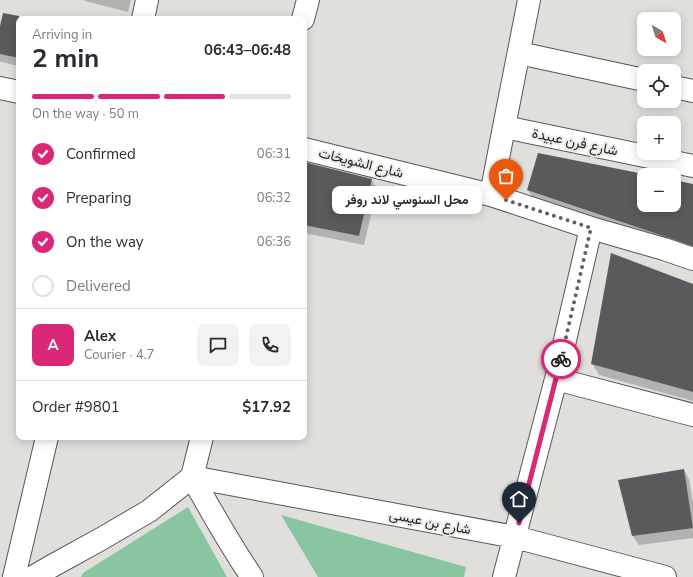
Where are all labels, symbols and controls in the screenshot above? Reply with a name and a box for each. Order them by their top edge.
north arrow [637,12,681,56]
map controls [637,12,681,212]
text: Arriving in [32,26,92,44]
text: 06:43–06:48 [204,40,291,60]
text: 2 min [32,41,99,76]
button: locate [637,64,681,108]
text: On the way · 50 m [32,105,139,123]
button: + [637,116,681,160]
street label: شارع فرن عبيدة [530,124,620,161]
icon: check [32,143,54,165]
street label: شارع الشويخات [316,143,405,184]
text: Confirmed [66,144,136,164]
text: 06:31 [257,145,291,163]
pin [489,159,523,200]
icon: bag [495,165,517,187]
button: − [637,168,681,212]
callout: محل السنوسي لاند روفر [332,186,482,214]
icon: check [32,187,54,209]
text: Preparing [66,188,131,208]
text: 06:32 [257,189,291,207]
text: محل السنوسي لاند روفر [345,191,469,209]
icon: check [32,231,54,253]
text: On the way [66,232,144,252]
text: 06:36 [257,233,291,251]
text: Delivered [66,276,131,296]
button: chat [197,324,239,366]
button: phone [249,324,291,366]
text: Alex [84,326,116,346]
text: A [47,335,59,355]
courier [541,339,581,379]
text: Courier · 4.7 [84,346,154,364]
icon: bike [550,348,572,370]
text: Order #9801 [32,397,120,417]
text: $17.92 [242,397,291,417]
pin [502,482,536,523]
icon: home [508,488,530,510]
street label: شارع بن عيسى [387,505,472,540]

